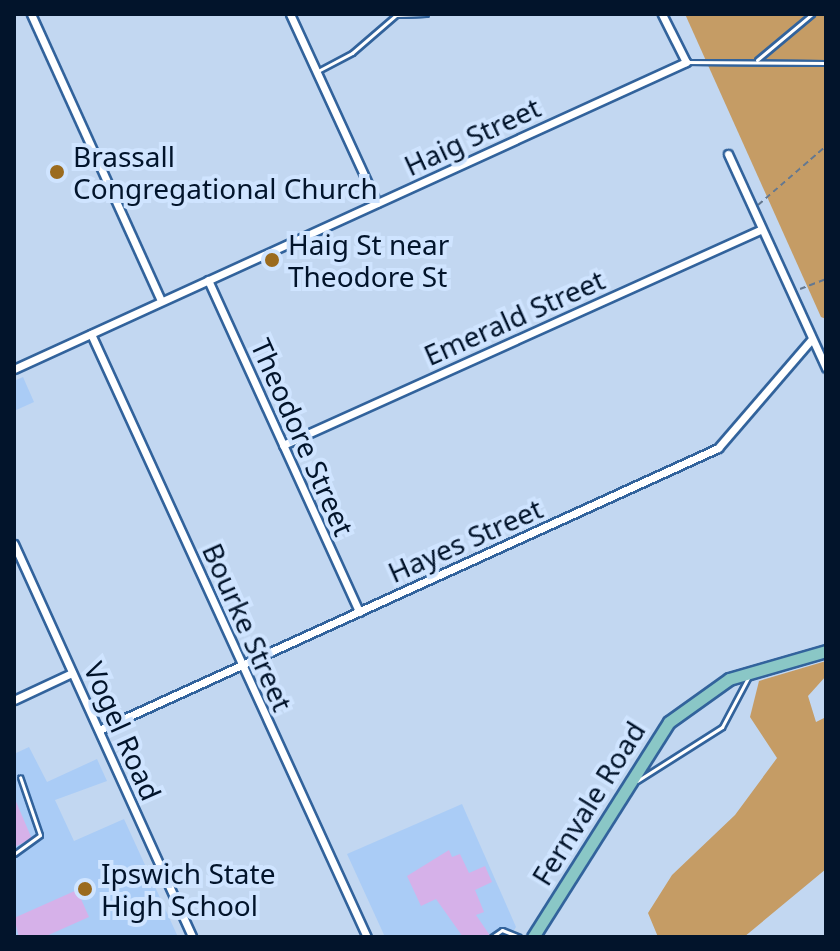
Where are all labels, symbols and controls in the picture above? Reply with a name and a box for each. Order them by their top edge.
street label: Haig Street [399,90,545,182]
place label: Brassall Congregational Church [73,139,378,205]
marker: Brassall Congregational Church [48,163,66,181]
place label: Haig St near Theodore St [288,227,449,293]
marker: Haig St near Theodore St [263,251,281,269]
street label: Emerald Street [418,262,610,372]
street label: Theodore Street [245,333,361,541]
street label: Hayes Street [383,491,547,589]
street label: Bourke Street [196,538,300,716]
street label: Vogel Road [78,657,168,805]
street label: Fernvale Road [524,715,652,891]
place label: Ipswich State High School [101,856,275,922]
marker: Ipswich State High School [76,880,94,898]

